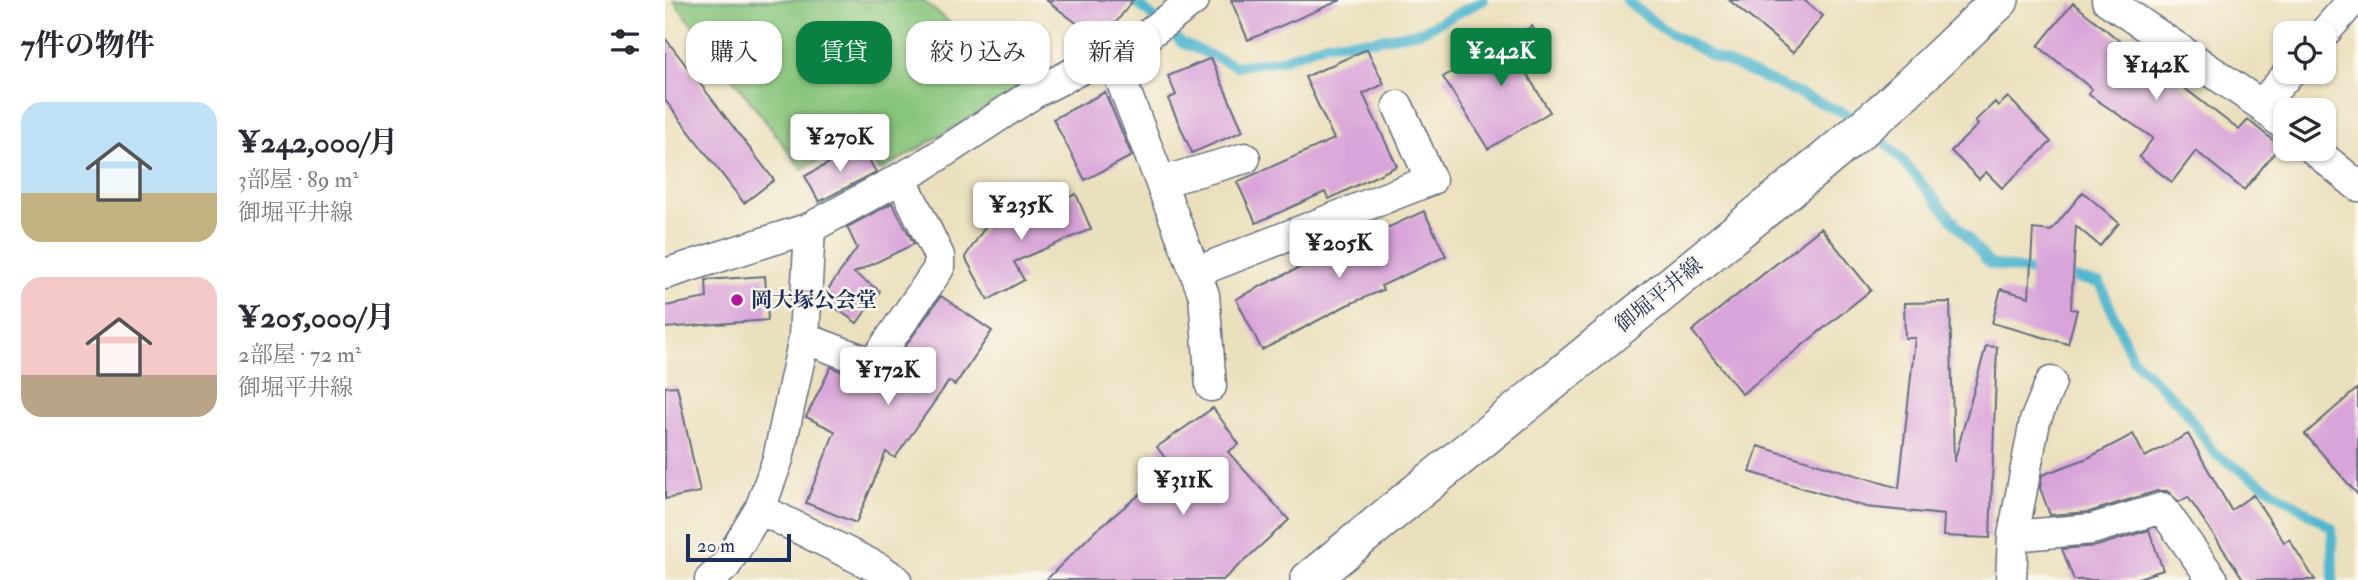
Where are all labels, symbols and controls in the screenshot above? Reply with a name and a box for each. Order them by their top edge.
chip: 購入 [686,21,782,84]
chip: 賃貸 [796,21,892,84]
chip: 絞り込み [906,21,1050,84]
chip: 新着 [1064,21,1160,84]
map controls [2273,21,2336,161]
button: locate [2273,21,2336,84]
icon: filters [606,23,644,61]
text: 7件の物件 [21,27,155,64]
pin: ¥242K [1452,28,1550,88]
text: ¥242K [1466,36,1536,65]
pin: ¥142K [2107,42,2205,102]
text: ¥142K [2123,50,2189,79]
button: layers [2273,98,2336,161]
pin: ¥270K [791,114,889,174]
text: ¥270K [806,122,874,151]
text: ¥242,000/月 [238,124,398,161]
icon: home [77,130,161,214]
text: 3部屋 · 89 m² [238,165,359,194]
pin: ¥235K [972,182,1070,242]
text: ¥235K [989,190,1053,219]
text: 御堀平井線 [238,198,353,227]
pin: ¥205K [1290,220,1388,280]
text: ¥205K [1306,228,1372,257]
street label: 御堀平井線 [1610,251,1708,339]
place label: 岡大塚公会堂 [751,287,877,314]
marker: 岡大塚公会堂 [729,292,745,308]
text: ¥205,000/月 [238,299,395,336]
icon: home [77,305,161,389]
text: 2部屋 · 72 m² [238,340,361,369]
pin: ¥172K [839,348,937,407]
text: ¥172K [856,355,920,384]
text: 御堀平井線 [238,373,353,402]
pin: ¥311K [1134,458,1232,517]
text: ¥311K [1154,465,1212,494]
scale bar [686,531,791,563]
text: 20 m [697,534,735,558]

